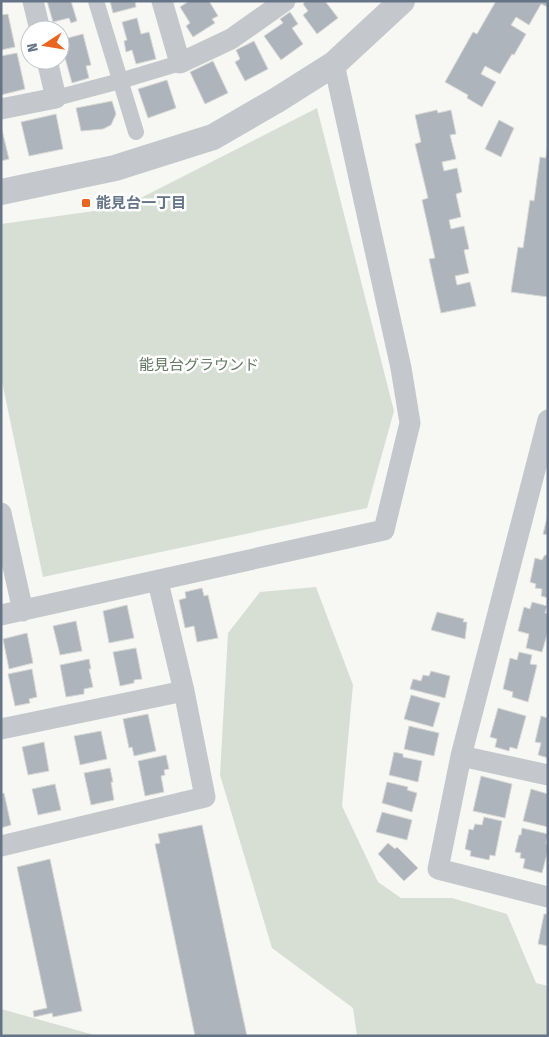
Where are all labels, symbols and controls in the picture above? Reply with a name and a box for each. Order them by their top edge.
north arrow [20,20,70,70]
text: N [24,42,42,53]
place label: 能見台一丁目 [96,194,186,212]
marker: 能見台一丁目 [80,197,92,209]
park label: 能見台グラウンド [139,356,259,374]

